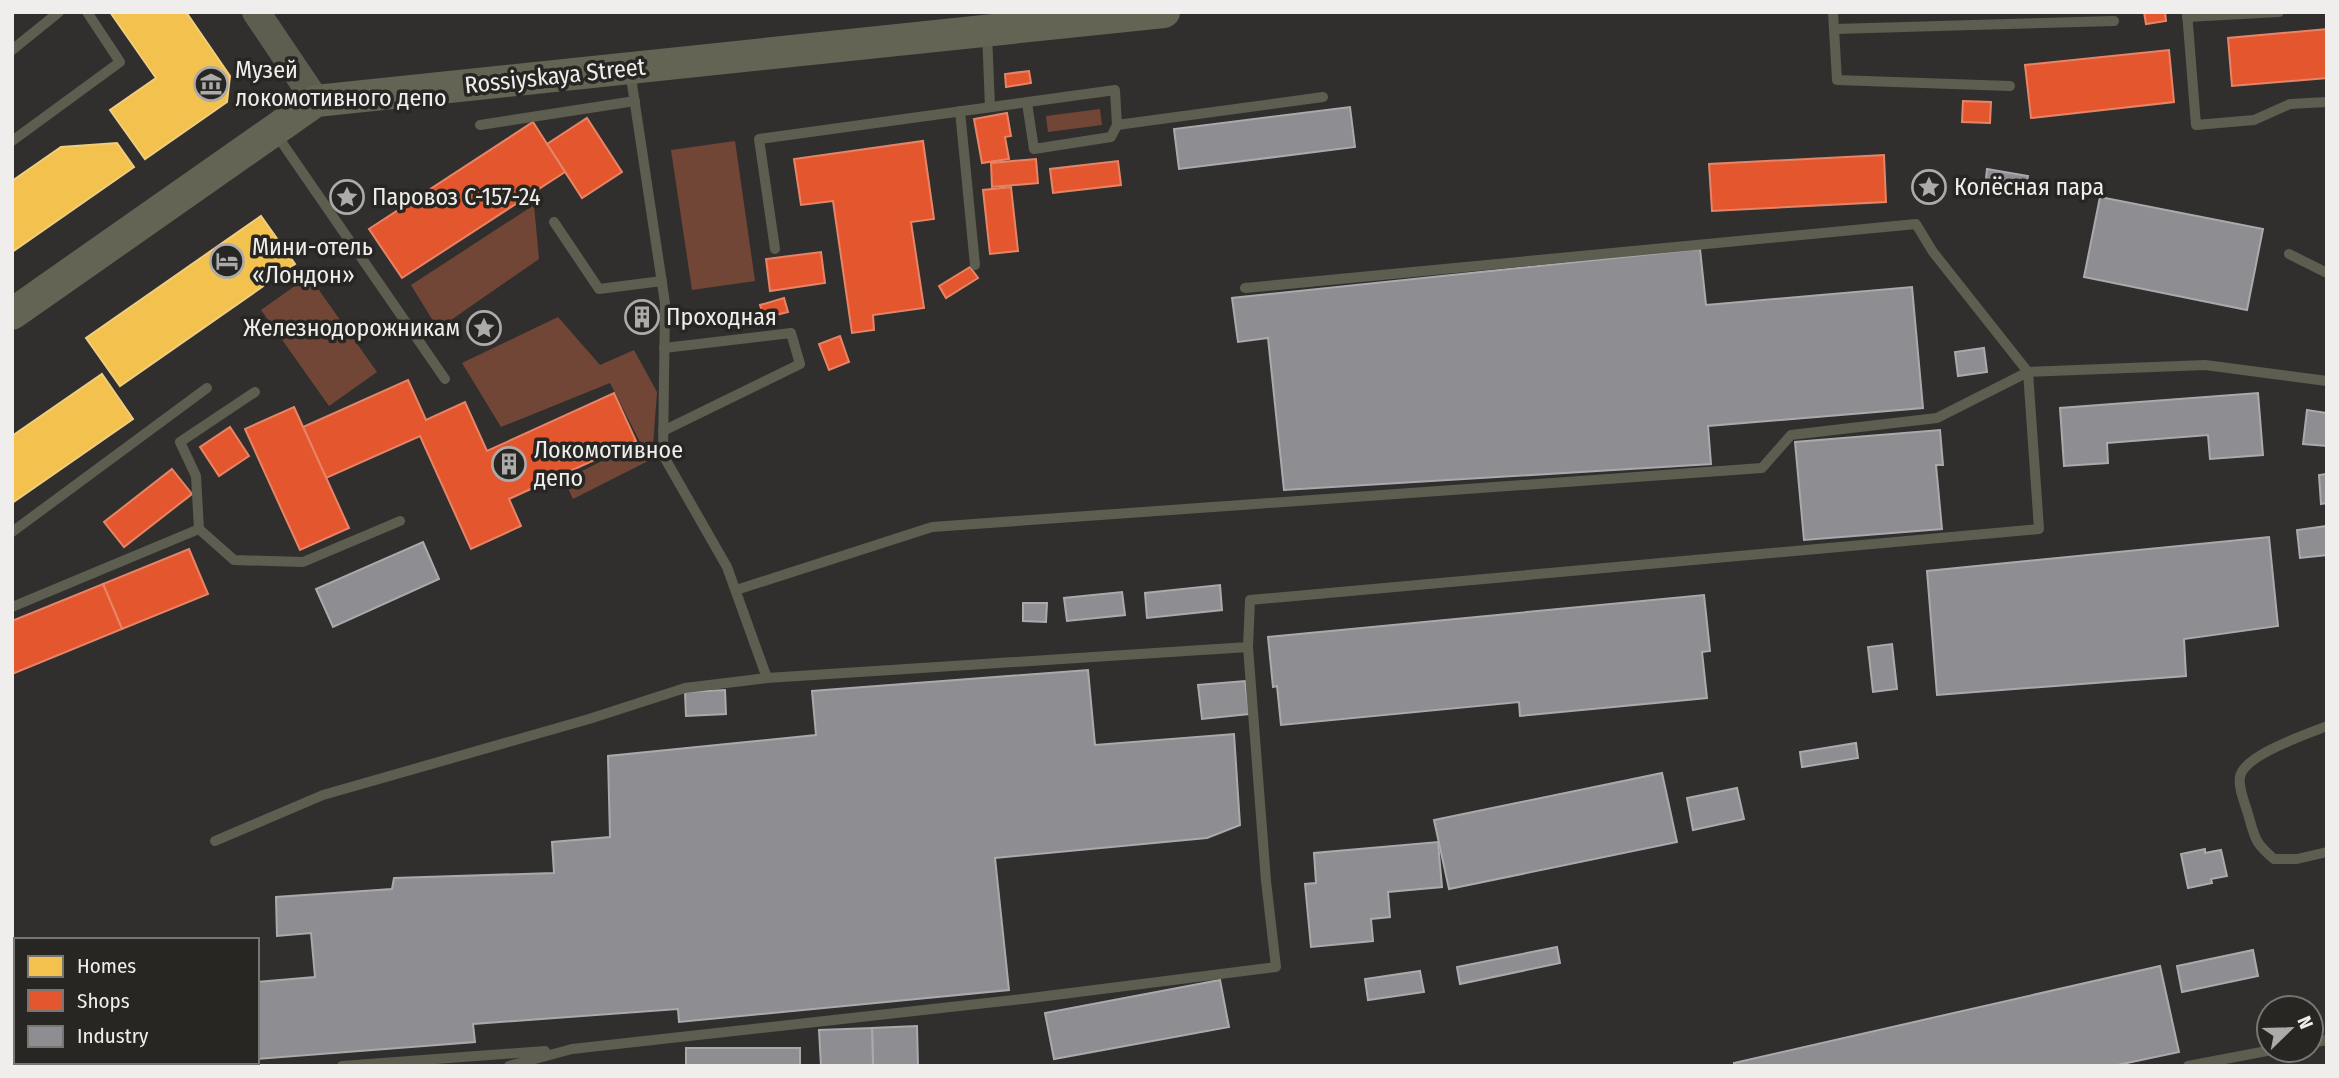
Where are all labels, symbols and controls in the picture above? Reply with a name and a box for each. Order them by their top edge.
street label: Rossiyskaya Street [463,53,647,99]
place label: Музей локомотивного депо [235,56,447,112]
museum icon: Музей локомотивного депо [192,65,230,103]
place icon: Колёсная пара [1910,168,1948,206]
place label: Колёсная пара [1954,173,2104,201]
place icon: Паровоз С-157-24 [328,178,366,216]
place label: Паровоз С-157-24 [372,183,541,211]
place label: Мини-отель «Лондон» [252,233,373,289]
hotel icon: Мини-отель «Лондон» [208,242,246,280]
building icon: Проходная [623,298,661,336]
place label: Проходная [666,303,777,331]
place icon: Железнодорожникам [465,309,503,347]
place label: Железнодорожникам [243,314,460,342]
place label: Локомотивное депо [534,436,683,492]
building icon: Локомотивное депо [490,445,528,483]
legend [14,938,259,1064]
text: Homes [77,953,136,979]
text: Shops [77,988,130,1014]
north arrow [2255,994,2325,1064]
text: N [2292,1013,2318,1032]
text: Industry [77,1023,149,1049]

